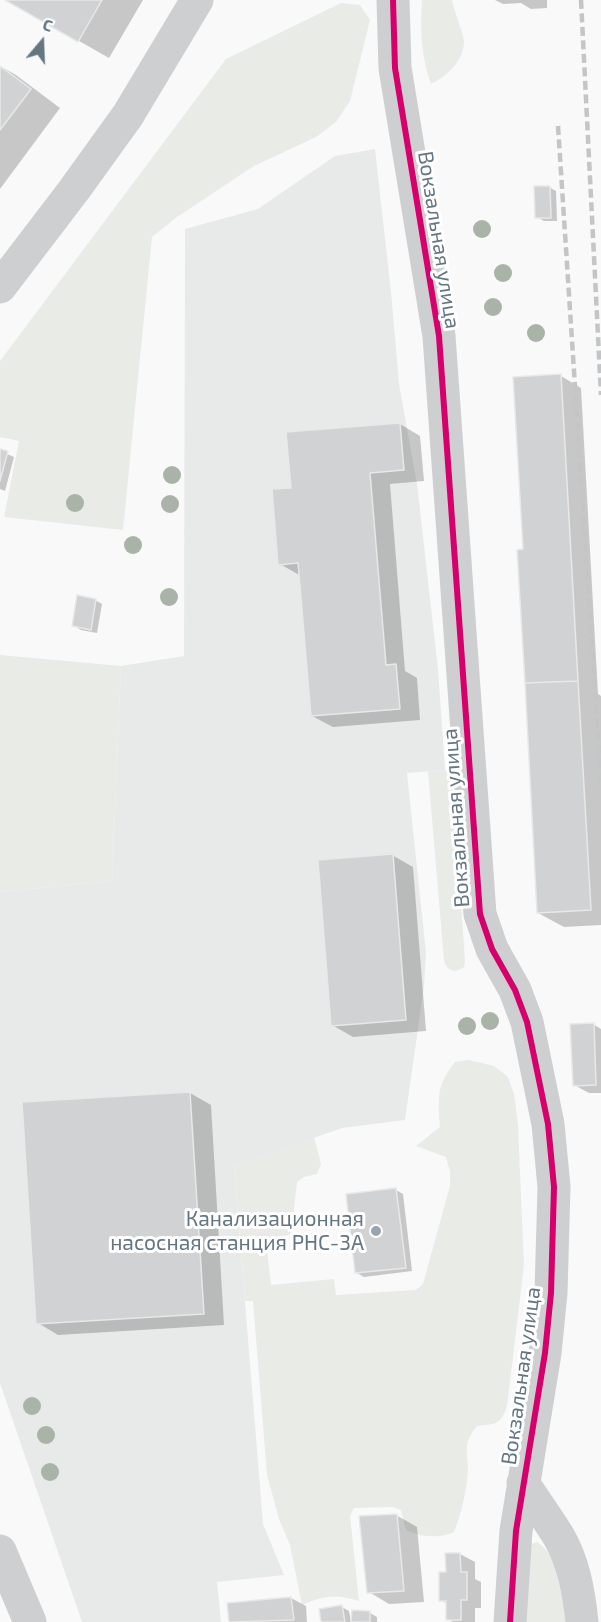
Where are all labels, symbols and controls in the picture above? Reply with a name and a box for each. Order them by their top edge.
north arrow [12,12,72,72]
text: С [40,14,56,35]
street label: Вокзальная улица [413,149,465,331]
street label: Вокзальная улица [437,728,475,908]
place label: Канализационная насосная станция РНС-3А [110,1206,364,1256]
marker: Канализационная насосная станция РНС-3А [369,1224,383,1238]
street label: Вокзальная улица [496,1285,546,1467]

